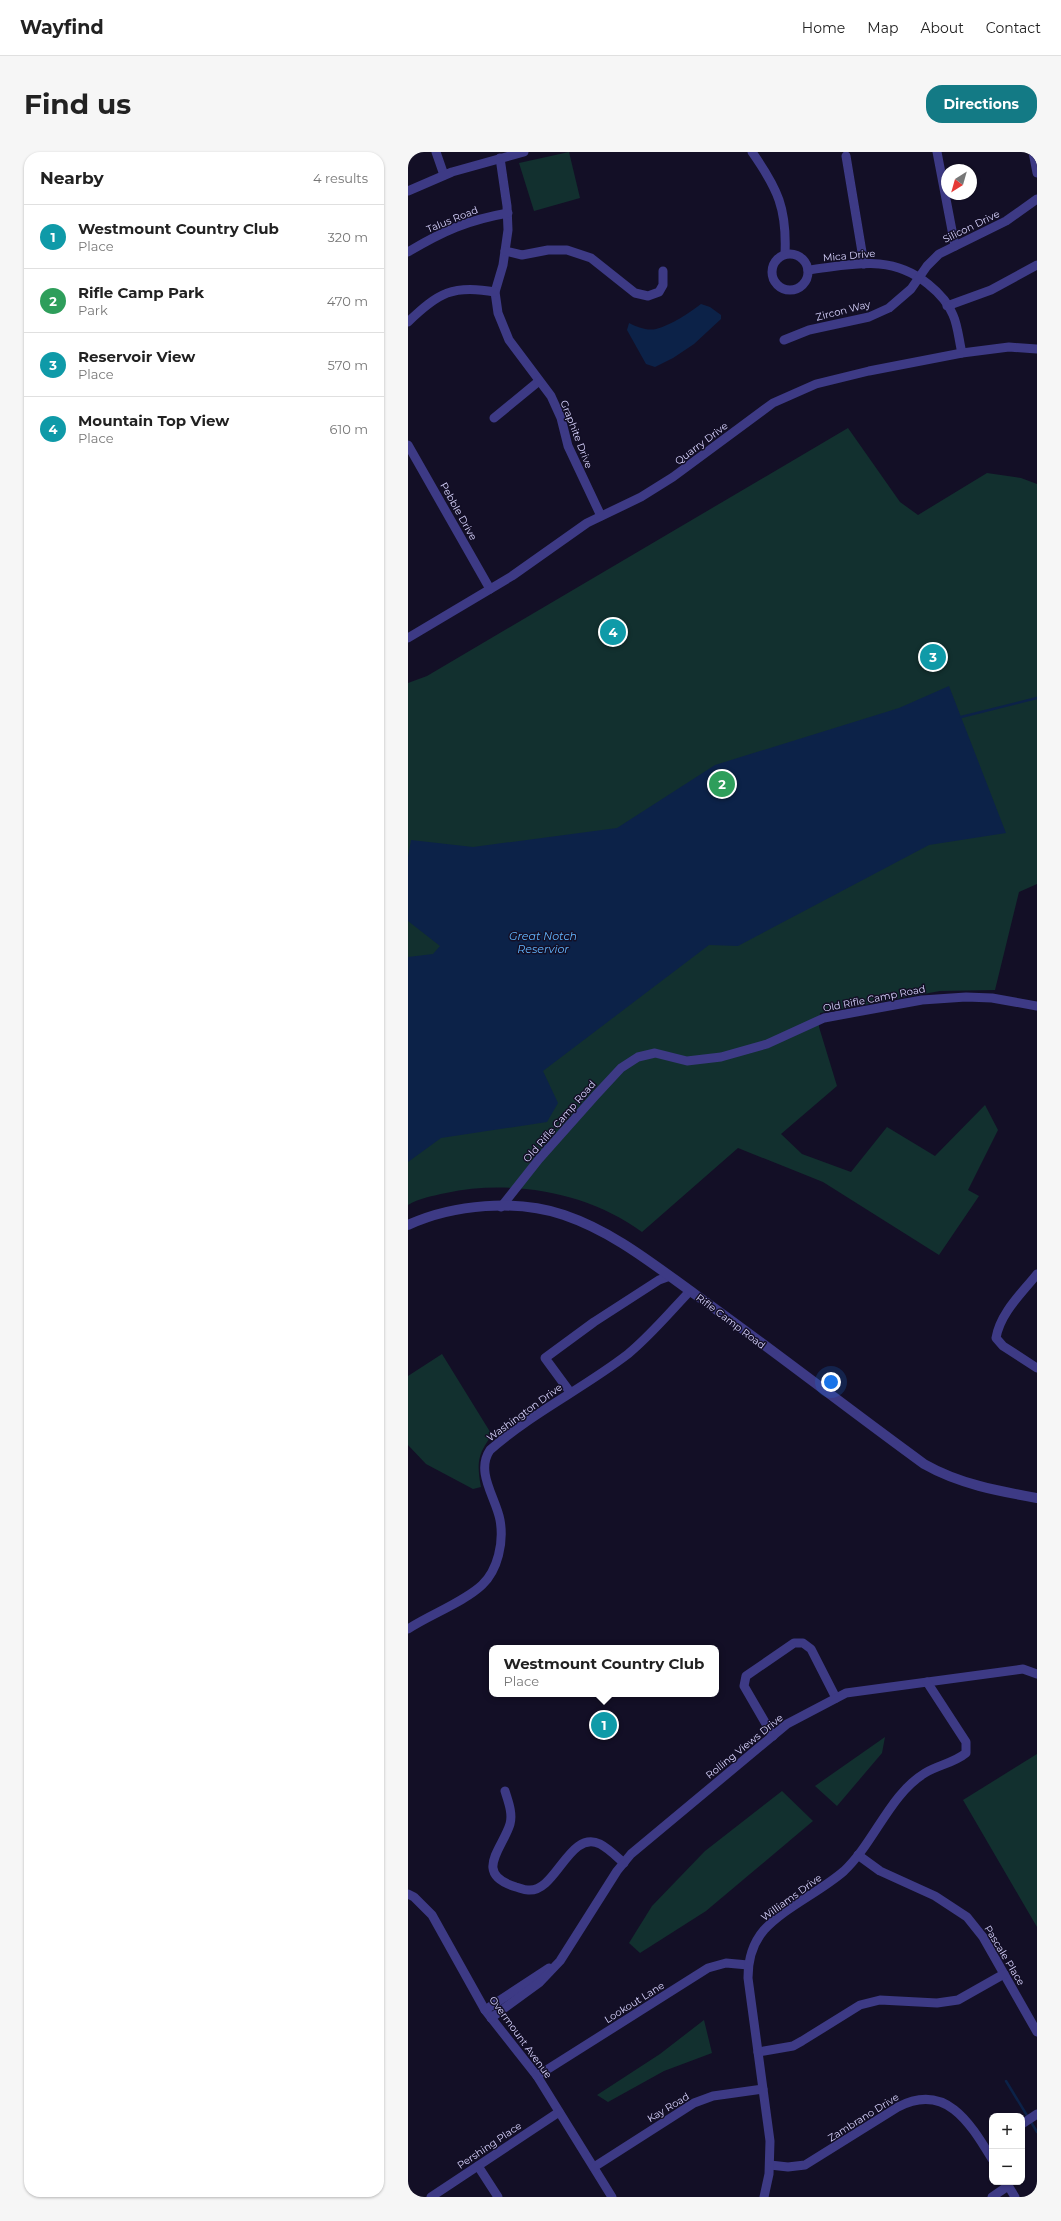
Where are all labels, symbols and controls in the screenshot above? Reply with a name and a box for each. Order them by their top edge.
text: Wayfind [20,16,104,39]
text: Home [802,19,845,37]
text: Map [867,19,898,37]
text: About [920,19,964,37]
text: Contact [986,19,1041,37]
button: Directions [926,85,1037,123]
text: Find us [24,87,131,121]
north arrow [941,164,977,200]
text: Nearby [40,168,104,188]
text: 4 results [313,170,368,186]
street label: Talus Road [425,203,480,236]
street label: Silicon Drive [941,207,1002,246]
text: Westmount Country Club [78,219,279,238]
text: 1 [50,229,56,245]
text: 320 m [328,229,368,245]
text: Place [78,238,114,254]
street label: Mica Drive [822,247,876,264]
text: Rifle Camp Park [78,283,204,302]
text: 2 [49,293,57,309]
text: 470 m [327,293,368,309]
street label: Zircon Way [814,297,872,324]
text: Park [78,302,108,318]
text: Reservoir View [78,347,195,366]
text: 3 [49,357,57,373]
text: 570 m [328,357,368,373]
text: Place [78,366,114,382]
street label: Graphite Drive [558,398,596,470]
text: Mountain Top View [78,411,229,430]
street label: Quarry Drive [672,419,730,468]
text: 4 [49,421,57,437]
text: 610 m [330,421,368,437]
text: Place [78,430,114,446]
street label: Pebble Drive [437,480,480,542]
pin: 4 [600,617,626,647]
pin: 3 [920,642,946,672]
pin: 2 [709,769,735,799]
water label: Great Notch Reservior [509,929,577,956]
street label: Old Rifle Camp Road [822,982,926,1015]
street label: Old Rifle Camp Road [520,1078,598,1165]
street label: Rifle Camp Road [693,1291,768,1352]
your location [821,1372,841,1392]
street label: Washington Drive [484,1381,565,1444]
popup [489,1645,719,1697]
text: Westmount Country Club [504,1654,704,1673]
text: Place [504,1673,539,1689]
pin: 1 [591,1710,617,1740]
street label: Rolling Views Drive [703,1711,786,1782]
street label: Williams Drive [758,1871,824,1924]
street label: Pascale Place [981,1923,1028,1988]
street label: Lookout Lane [602,1979,667,2026]
street label: Overmount Avenue [486,1994,555,2081]
street label: Kay Road [645,2090,692,2125]
street label: Zambrano Drive [825,2090,901,2144]
map controls [989,2113,1025,2185]
button: + [989,2113,1025,2149]
street label: Pershing Place [455,2119,524,2172]
button: − [989,2149,1025,2185]

